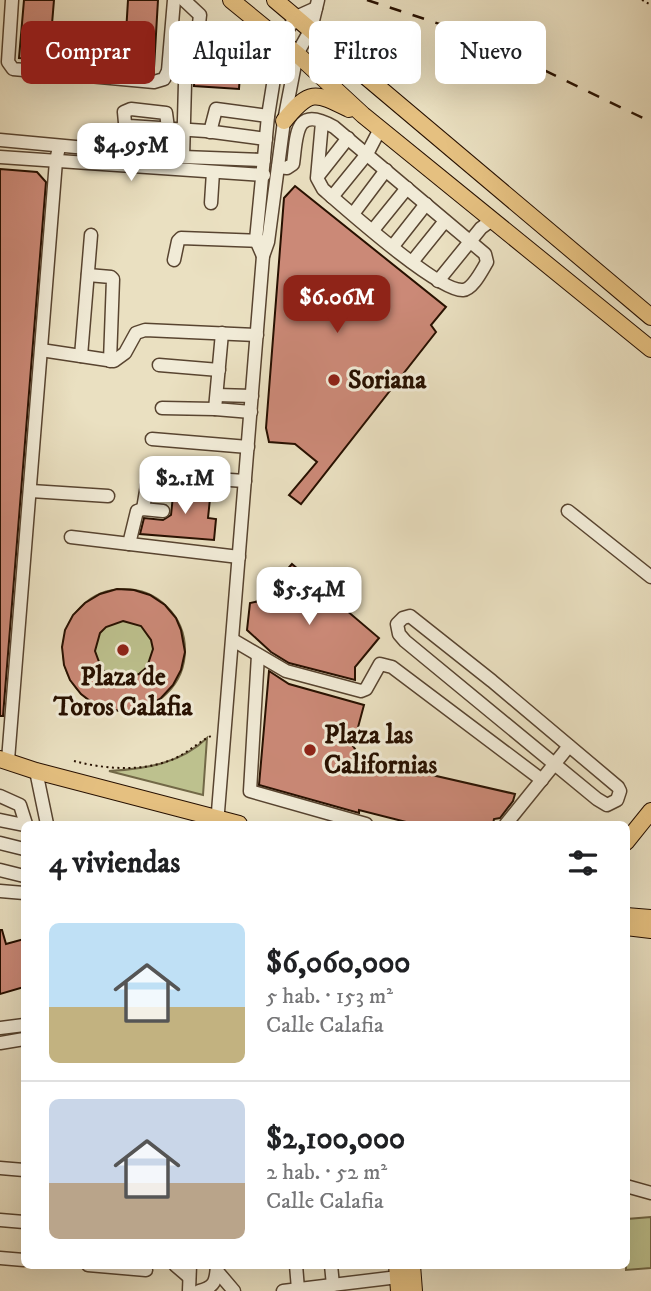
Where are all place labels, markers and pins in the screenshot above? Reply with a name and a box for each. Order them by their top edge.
pin: $4.95M [74,124,188,183]
pin: $6.06M [280,276,394,335]
place label: Soriana [348,364,427,397]
marker: Soriana [326,372,342,388]
pin: $2.1M [136,456,234,516]
pin: $5.54M [252,568,366,627]
marker: Plaza de Toros Calafia [115,642,131,658]
place label: Plaza de Toros Calafia [53,661,193,724]
place label: Plaza las Californias [324,719,438,782]
marker: Plaza las Californias [302,742,318,758]

